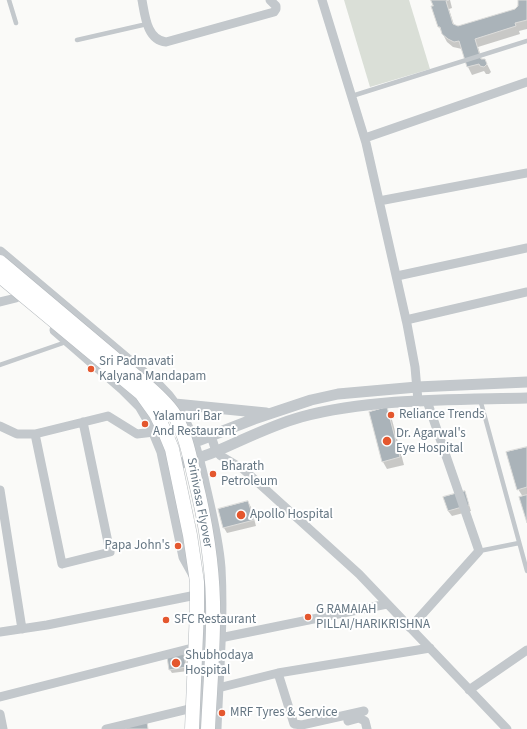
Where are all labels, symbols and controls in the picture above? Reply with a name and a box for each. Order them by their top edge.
place label: Sri Padmavati Kalyana Mandapam [99,354,206,385]
marker: Sri Padmavati Kalyana Mandapam [86,364,96,374]
place label: Reliance Trends [399,407,485,423]
place label: Yalamuri Bar And Restaurant [153,409,236,440]
marker: Reliance Trends [386,410,396,420]
marker: Yalamuri Bar And Restaurant [140,419,150,429]
place label: Dr. Agarwal's Eye Hospital [396,426,466,457]
marker: Dr. Agarwal's Eye Hospital [381,435,393,447]
street label: Srinivasa Flyover [183,457,215,549]
place label: Bharath Petroleum [221,459,278,490]
marker: Bharath Petroleum [208,469,218,479]
place label: Apollo Hospital [250,507,333,523]
marker: Apollo Hospital [235,509,247,521]
place label: Papa John's [105,538,170,554]
marker: Papa John's [173,541,183,551]
place label: G RAMAIAH PILLAI/HARIKRISHNA [316,602,430,633]
place label: SFC Restaurant [174,612,256,628]
marker: G RAMAIAH PILLAI/HARIKRISHNA [303,612,313,622]
marker: SFC Restaurant [161,615,171,625]
place label: Shubhodaya Hospital [185,648,254,679]
marker: Shubhodaya Hospital [170,657,182,669]
place label: MRF Tyres & Service [230,705,337,721]
marker: MRF Tyres & Service [217,708,227,718]

